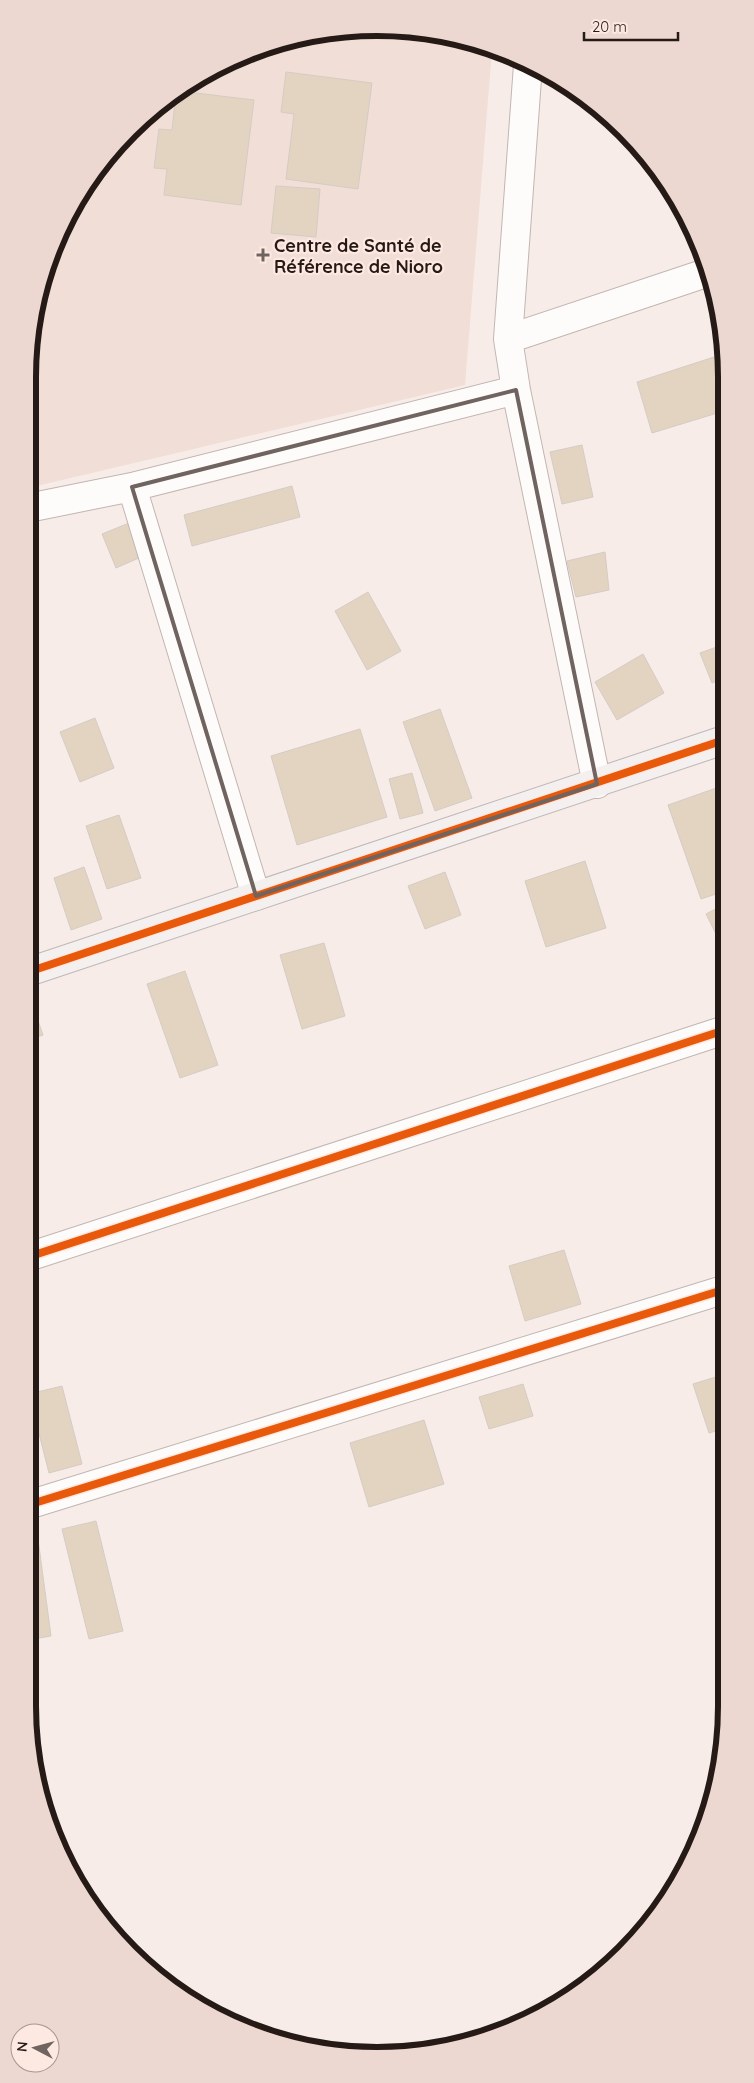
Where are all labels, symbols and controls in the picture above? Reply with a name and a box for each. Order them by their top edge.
scale bar [584,10,678,42]
text: 20 m [592,17,627,36]
place label: Centre de Santé de Référence de Nioro [274,234,443,278]
marker: Centre de Santé de Référence de Nioro [256,248,270,262]
north arrow [10,2023,60,2073]
text: N [13,2041,32,2053]

